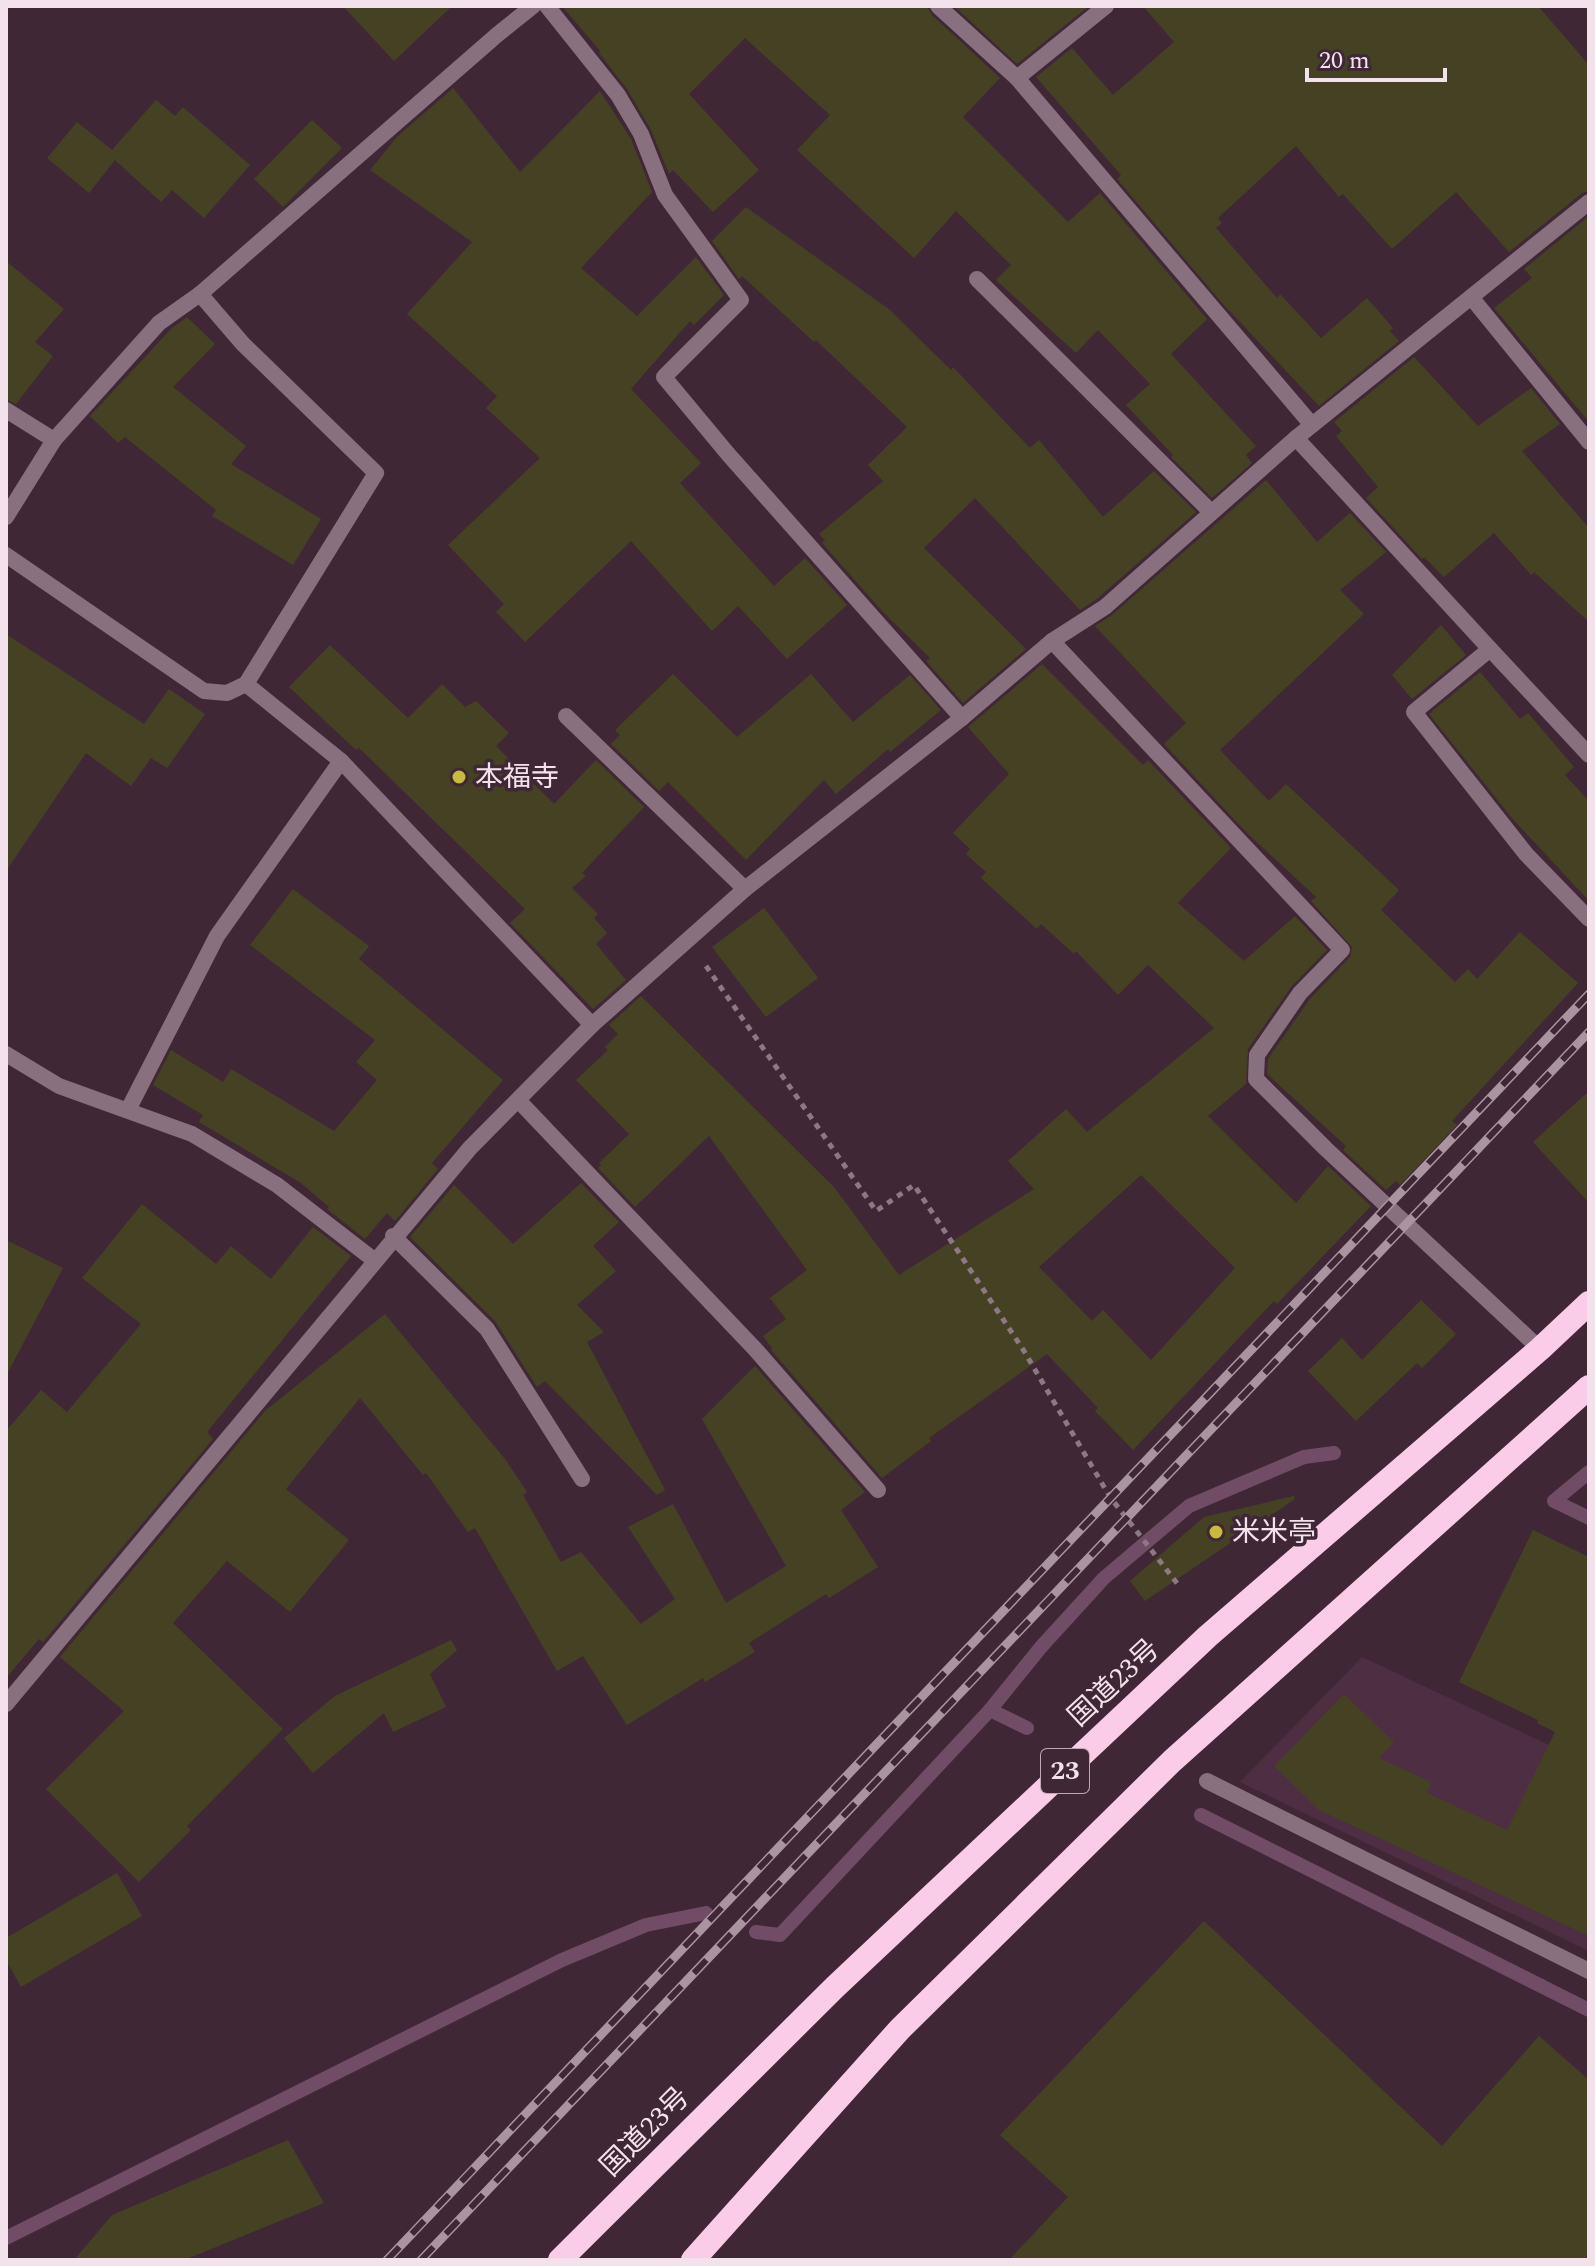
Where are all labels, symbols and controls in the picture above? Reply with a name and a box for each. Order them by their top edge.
scale bar [1307,32,1445,82]
text: 20 m [1319,43,1370,79]
place label: 本福寺 [475,756,559,799]
marker: 本福寺 [450,768,468,786]
place label: 米米亭 [1232,1511,1316,1554]
marker: 米米亭 [1207,1523,1225,1541]
street label: 国道23号 [1058,1629,1170,1737]
road number: 23 [1041,1749,1089,1793]
street label: 国道23号 [590,2077,700,2187]

